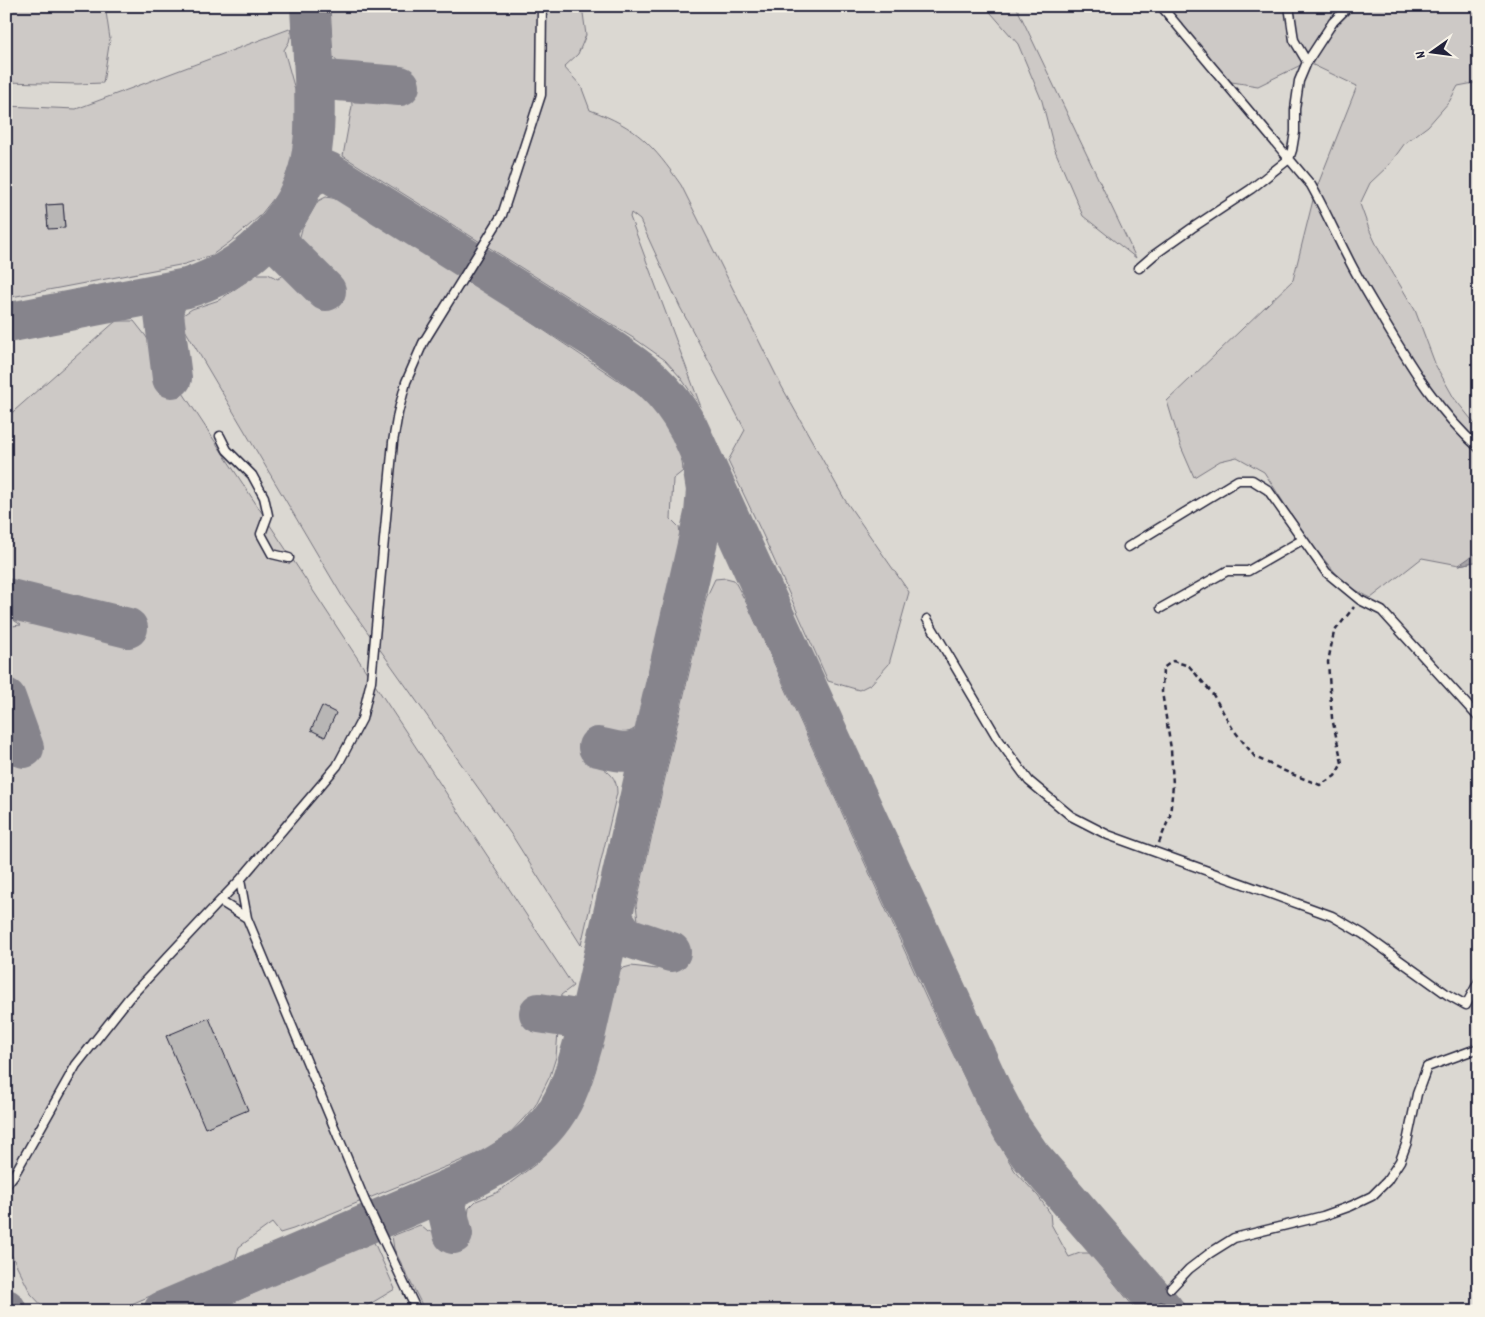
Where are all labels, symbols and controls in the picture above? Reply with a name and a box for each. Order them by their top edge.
north arrow [1408,28,1458,78]
text: N [1411,49,1432,60]

